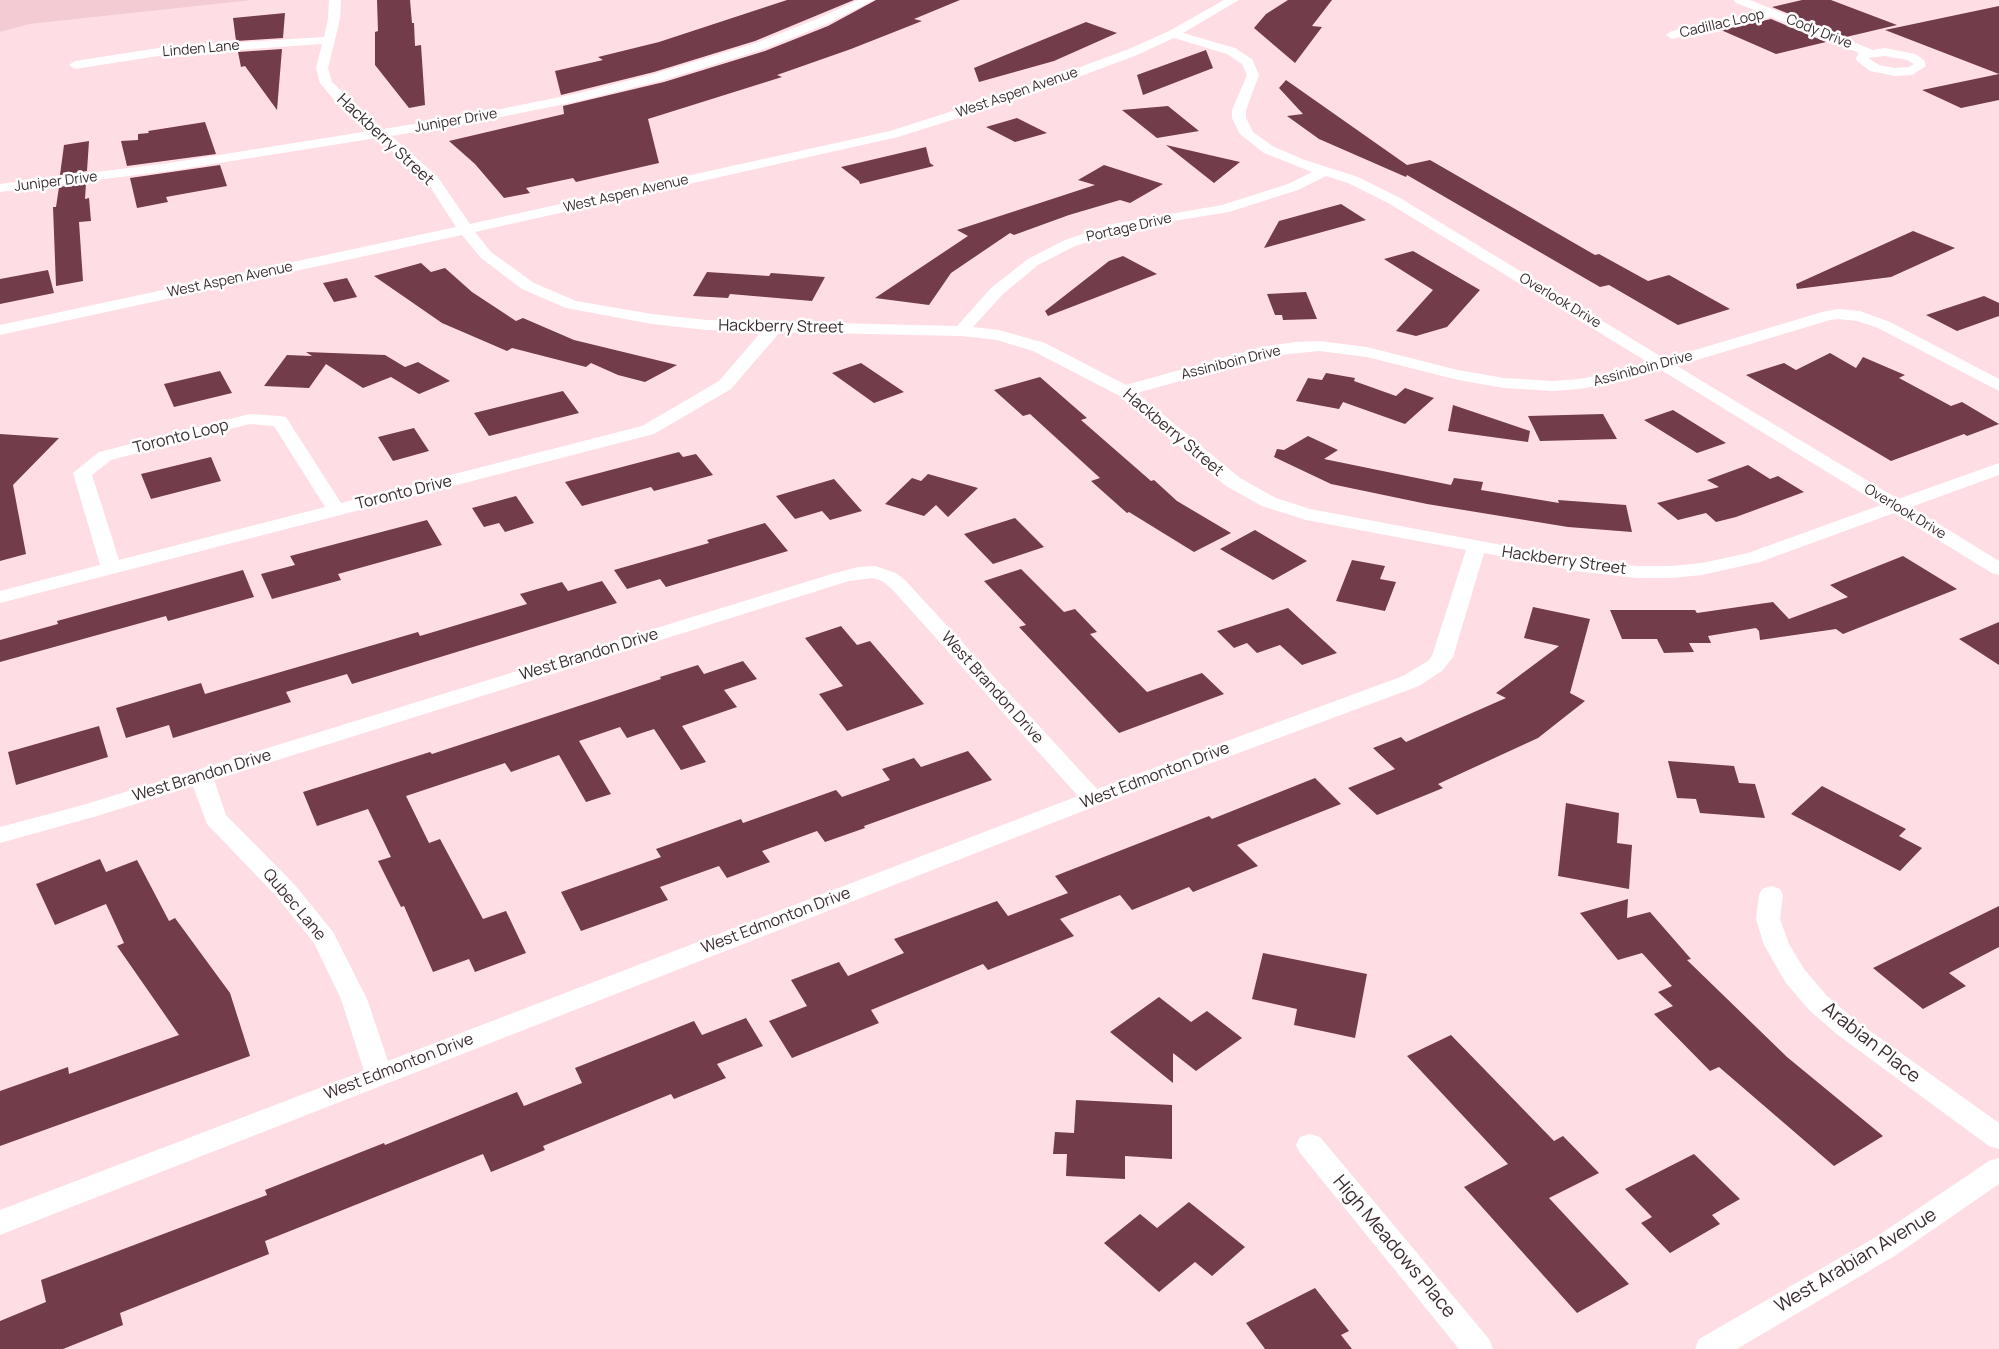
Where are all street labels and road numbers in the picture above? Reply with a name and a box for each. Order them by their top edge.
street label: Cadillac Loop [1678,6,1766,42]
street label: Cody Drive [1784,11,1854,53]
street label: Linden Lane [162,37,240,61]
street label: West Aspen Avenue [954,64,1080,122]
street label: Hackberry Street [333,90,437,190]
street label: Juniper Drive [413,105,499,137]
street label: Juniper Drive [14,169,98,195]
street label: West Aspen Avenue [562,171,690,217]
street label: Portage Drive [1085,210,1173,246]
street label: West Aspen Avenue [166,259,294,301]
street label: Overlook Drive [1516,270,1604,332]
street label: Hackberry Street [718,316,844,338]
street label: Assiniboin Drive [1179,342,1283,384]
street label: Assiniboin Drive [1592,348,1694,390]
street label: Hackberry Street [1119,385,1227,481]
street label: Toronto Loop [131,416,231,458]
street label: Toronto Drive [354,472,454,514]
street label: Overlook Drive [1861,481,1949,543]
street label: Hackberry Street [1501,543,1627,579]
street label: West Brandon Drive [517,625,661,685]
street label: West Brandon Drive [937,628,1047,748]
street label: West Edmonton Drive [1078,739,1232,813]
street label: West Brandon Drive [130,746,274,806]
street label: Qubec Lane [258,865,330,945]
street label: West Edmonton Drive [699,884,853,958]
street label: Arabian Place [1817,998,1925,1088]
street label: West Edmonton Drive [322,1030,476,1104]
street label: High Meadows Place [1328,1171,1460,1323]
street label: West Arabian Avenue [1771,1204,1941,1318]

